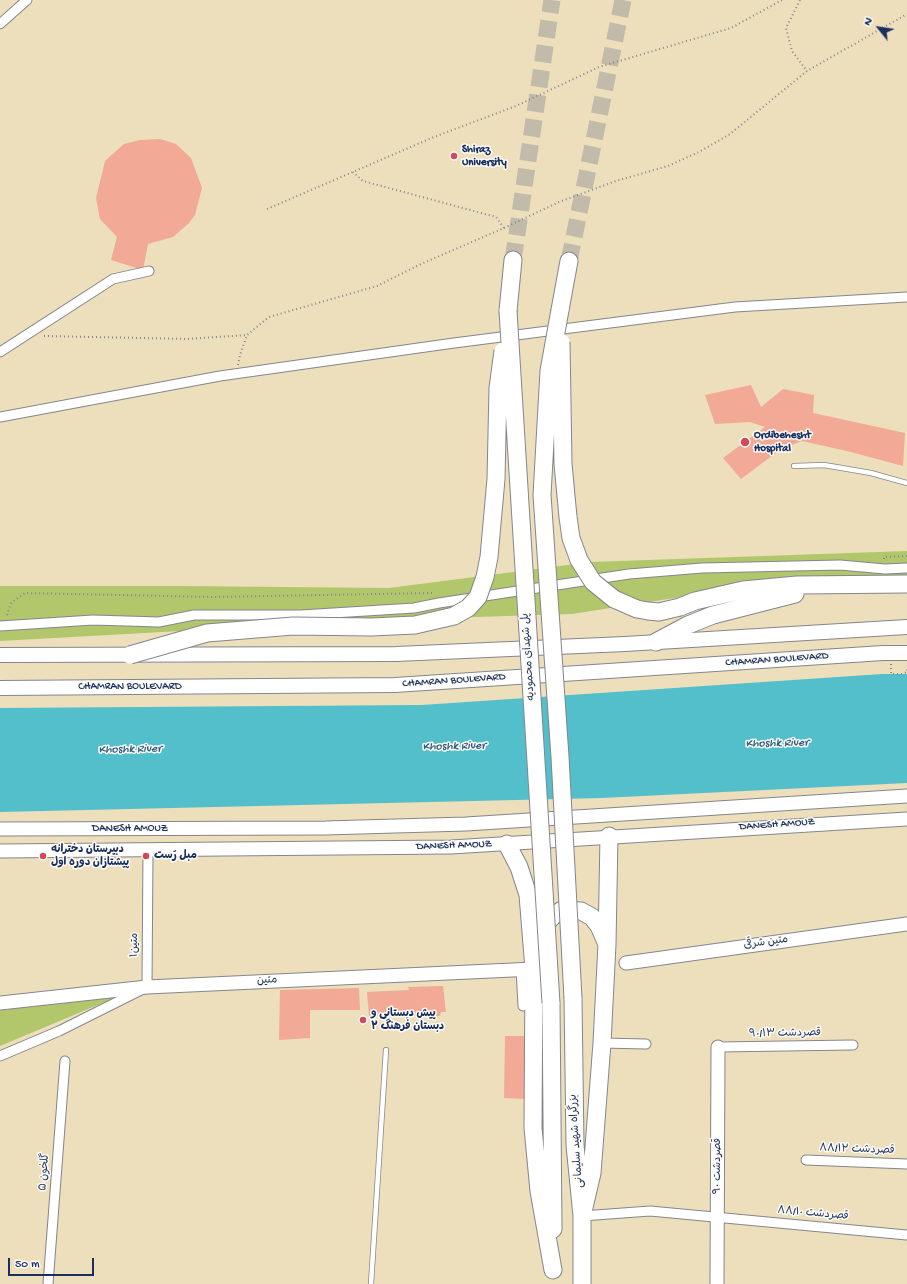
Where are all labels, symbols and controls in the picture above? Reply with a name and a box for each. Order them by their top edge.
north arrow [859,8,899,48]
text: N [862,16,876,28]
place label: Shiraz University [462,143,507,169]
marker: Shiraz University [449,151,459,161]
place label: Ordibehesht Hospital [754,429,811,455]
marker: Ordibehesht Hospital [739,436,751,448]
street label: پل شهدای محمودیه [519,613,539,701]
street label: CHAMRAN BOULEVARD [725,650,829,670]
street label: CHAMRAN BOULEVARD [402,671,506,691]
street label: CHAMRAN BOULEVARD [78,680,182,694]
water label: Khoshk River [745,736,809,752]
water label: Khoshk River [422,739,486,755]
water label: Khoshk River [98,742,162,758]
street label: DANESH AMOUZ [739,816,815,834]
street label: DANESH AMOUZ [92,822,168,836]
street label: DANESH AMOUZ [416,838,492,854]
place label: دبیرستان دخترانه پیشتازان دوره اول [51,843,129,869]
place label: مبل رُست [154,849,197,863]
marker: دبیرستان دخترانه پیشتازان دوره اول [38,851,48,861]
marker: مبل رُست [141,851,151,861]
street label: متین۱ [128,933,142,957]
street label: متین شرقی [743,933,789,953]
street label: متین [256,974,278,988]
place label: پیش دبستانی و دبستان فرهنگ ۲ [371,1007,444,1033]
marker: پیش دبستانی و دبستان فرهنگ ۲ [358,1015,368,1025]
street label: ۹۰/۱۳ قصردشت [749,1027,821,1041]
street label: بزرگراه شهید سلیمانی [567,1094,587,1188]
street label: ۹۰ قصردشت [711,1138,725,1194]
street label: ۸۸/۱۲ قصردشت [819,1142,895,1158]
street label: ۵ گلخون [37,1153,53,1191]
street label: ۸۸/۱۰ قصردشت [777,1204,849,1224]
scale bar [10,1250,96,1276]
text: 50 m [15,1258,40,1272]

